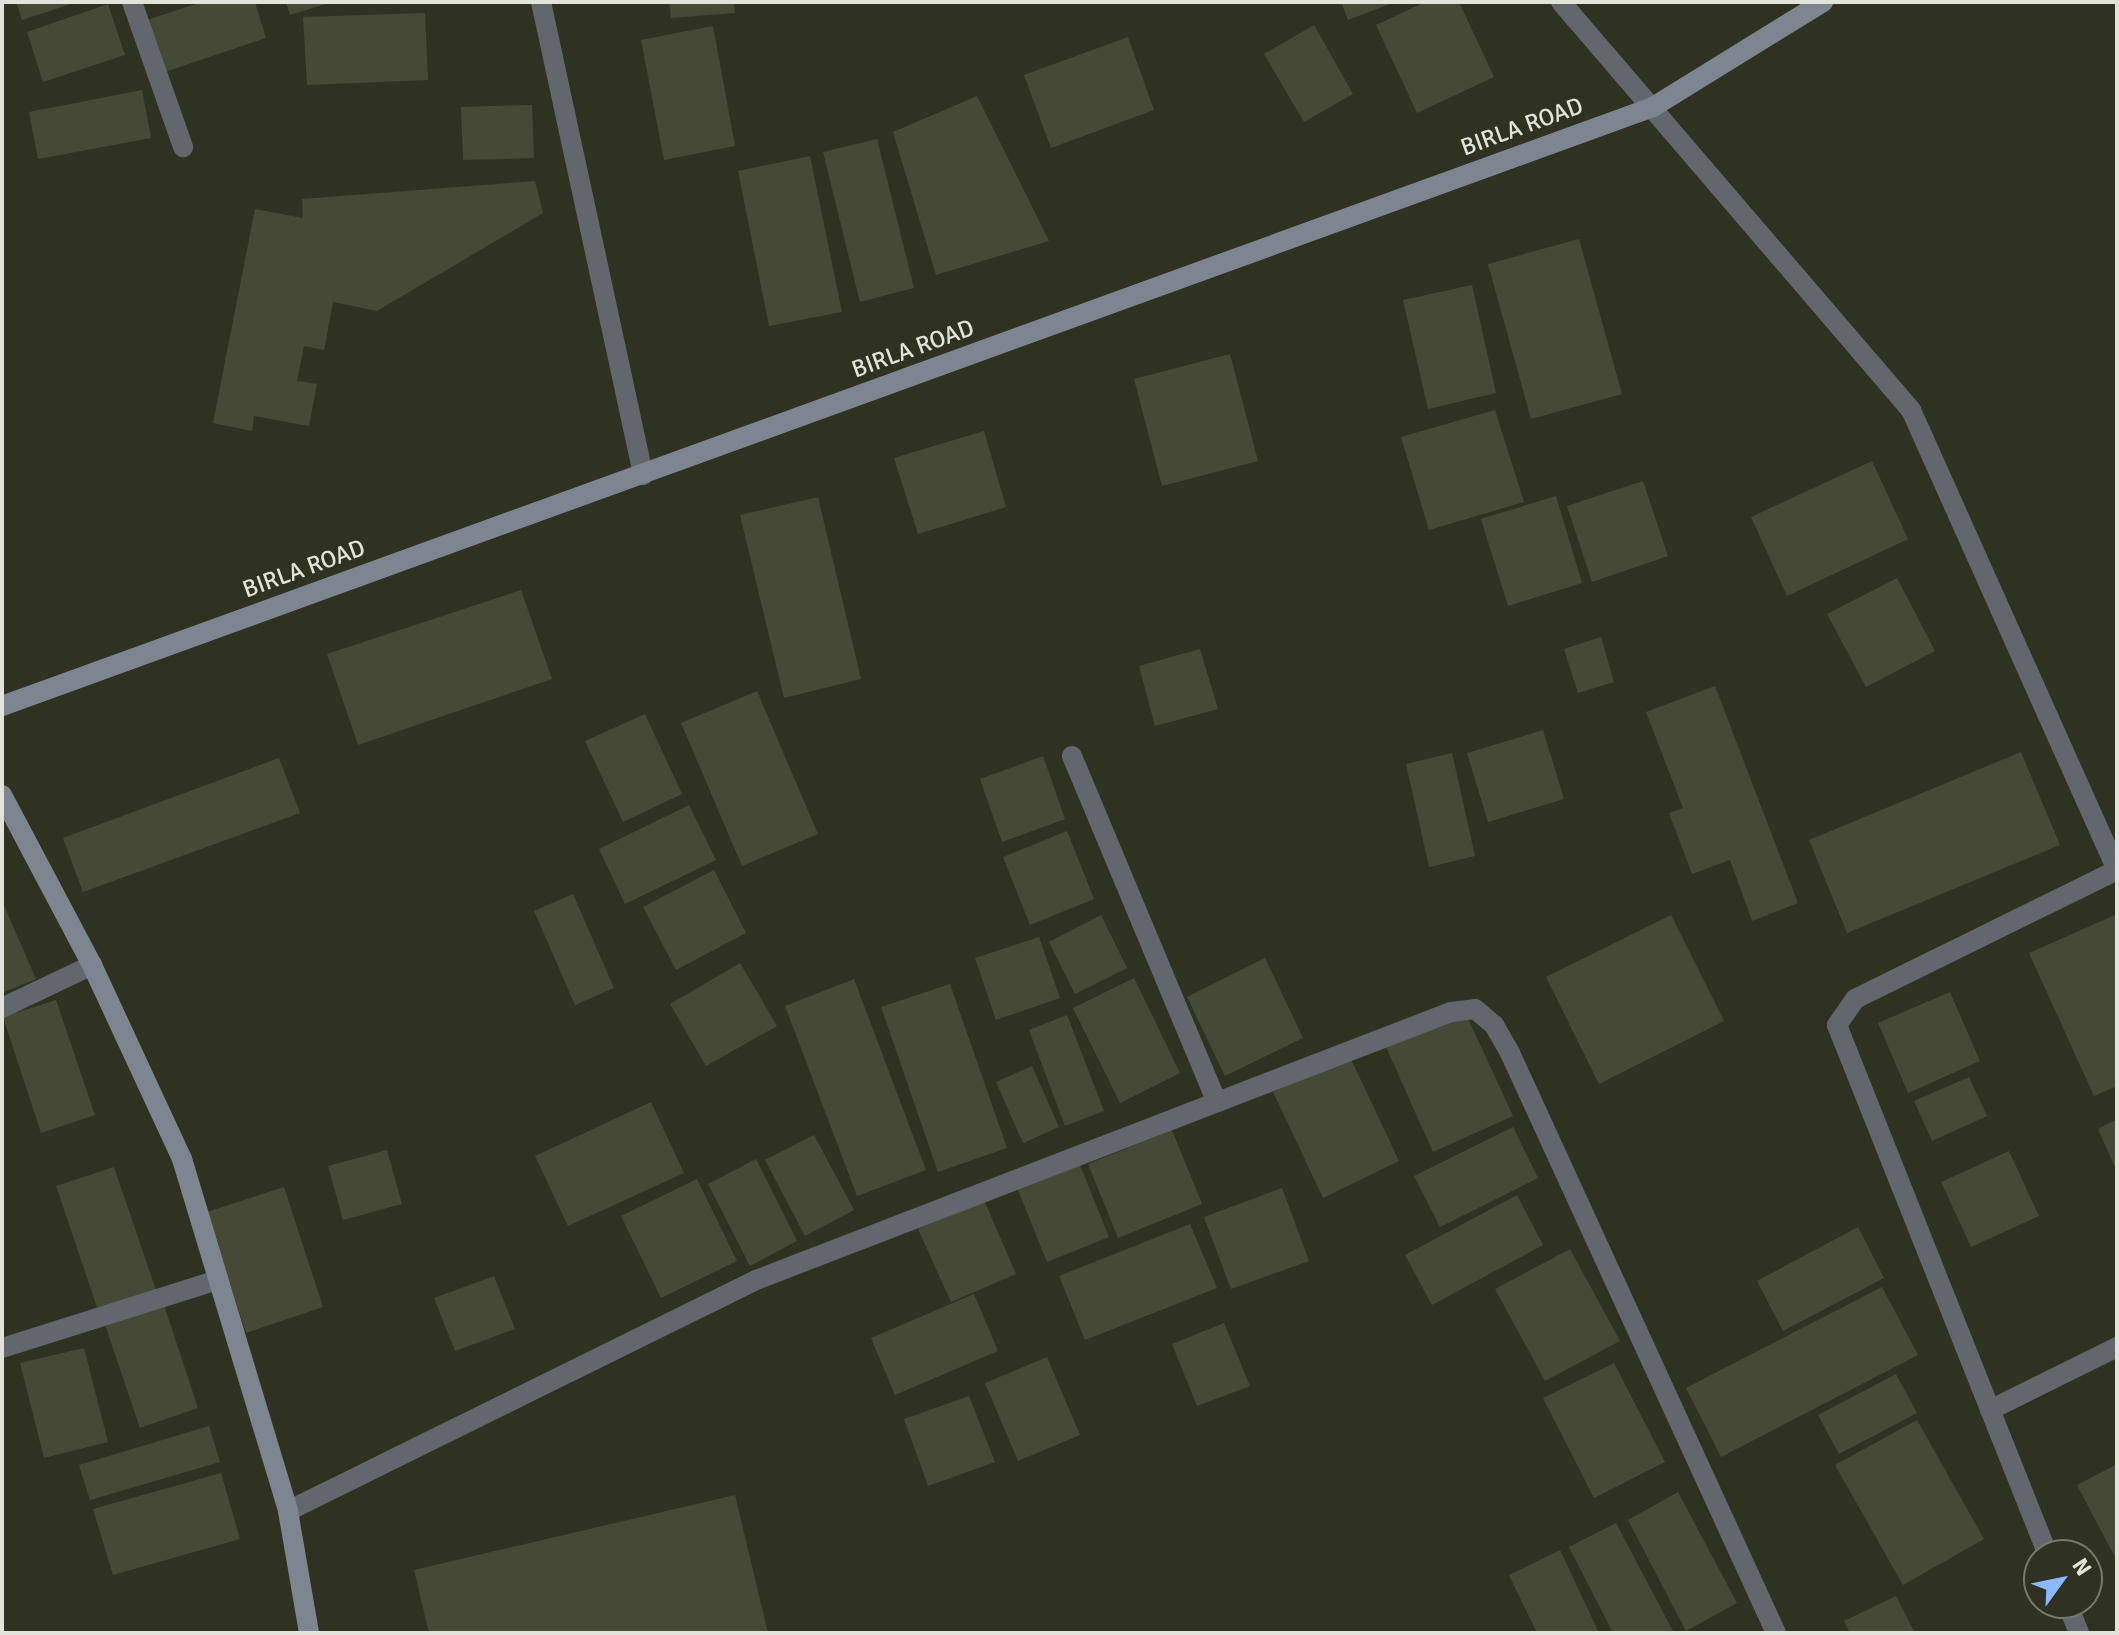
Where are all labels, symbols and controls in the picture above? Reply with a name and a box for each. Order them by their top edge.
street label: BIRLA ROAD [1457,92,1587,162]
street label: BIRLA ROAD [848,314,978,384]
street label: BIRLA ROAD [239,534,369,604]
north arrow [2023,1539,2103,1619]
text: N [2066,1553,2097,1581]

